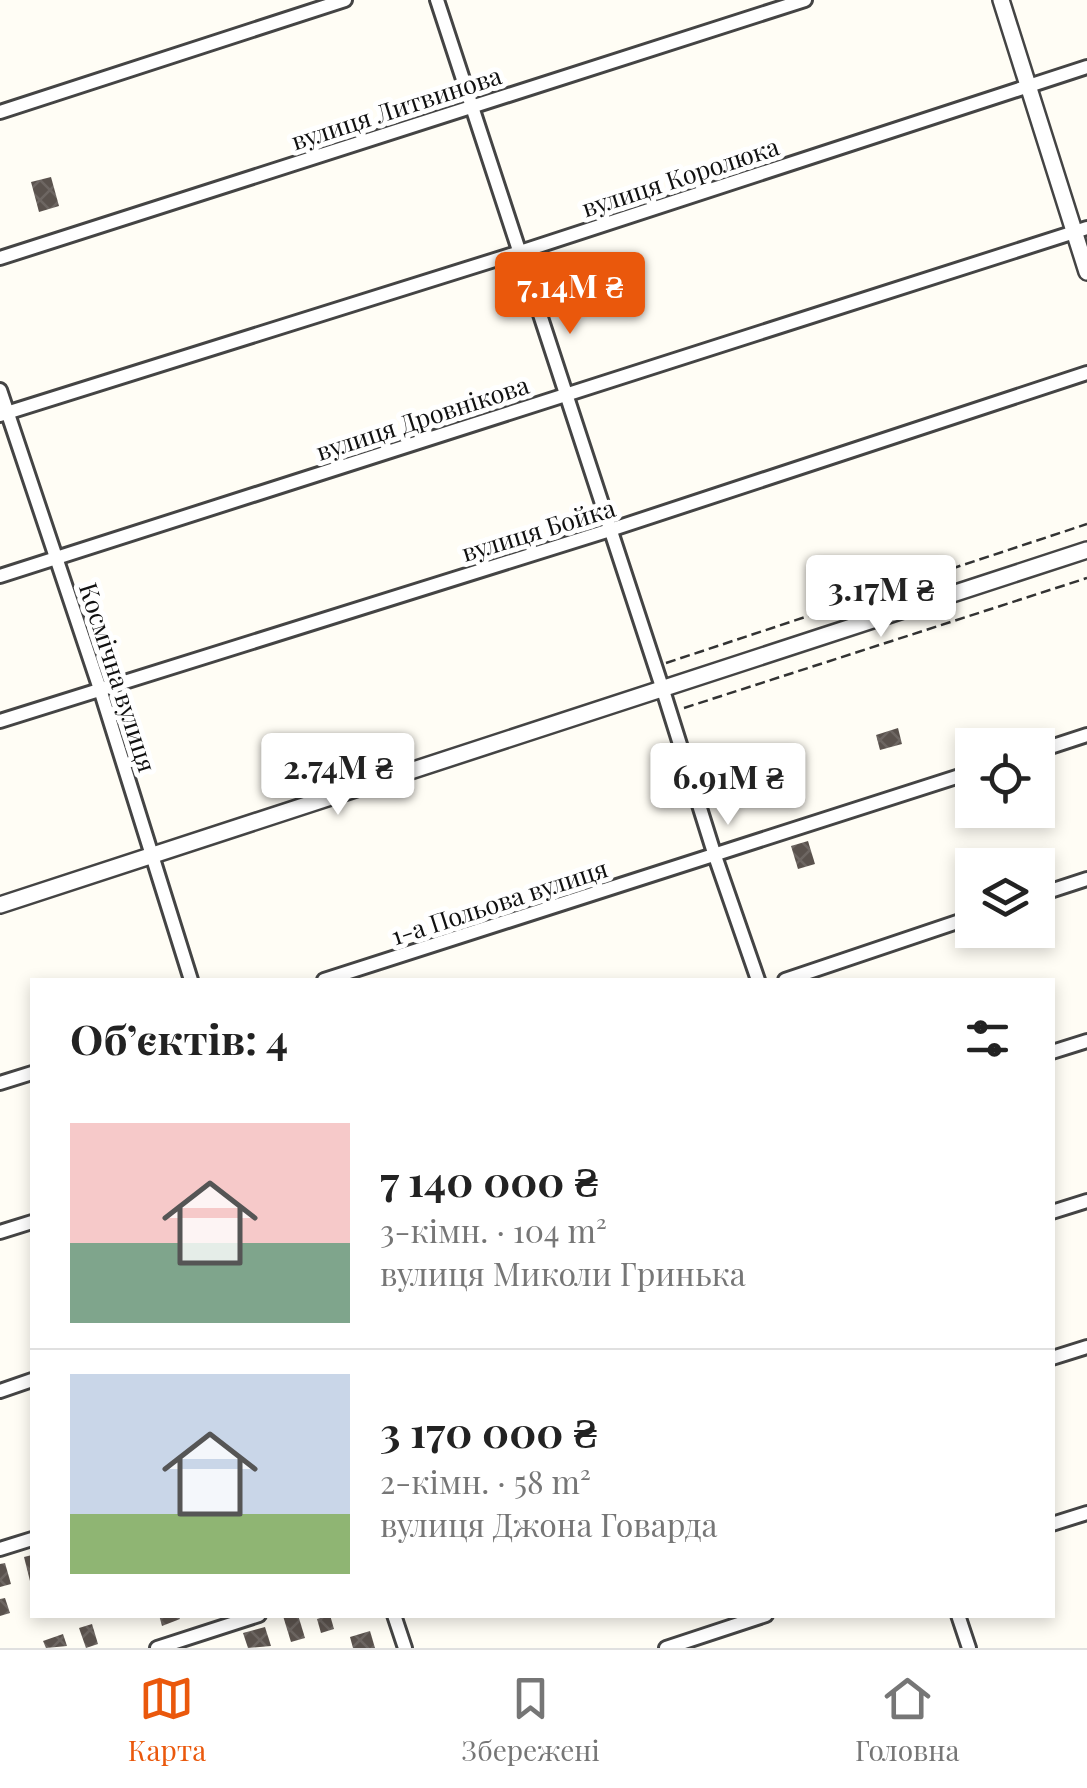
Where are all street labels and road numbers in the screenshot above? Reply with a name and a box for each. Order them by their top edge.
street label: вулиця Литвинова [287,57,506,157]
street label: вулиця Королюка [577,128,783,223]
street label: вулиця Дровнікова [311,367,533,467]
street label: вулиця Бойка [457,490,619,568]
street label: Космічна вулиця [73,578,165,776]
street label: 1-а Польова вулиця [387,850,611,952]

